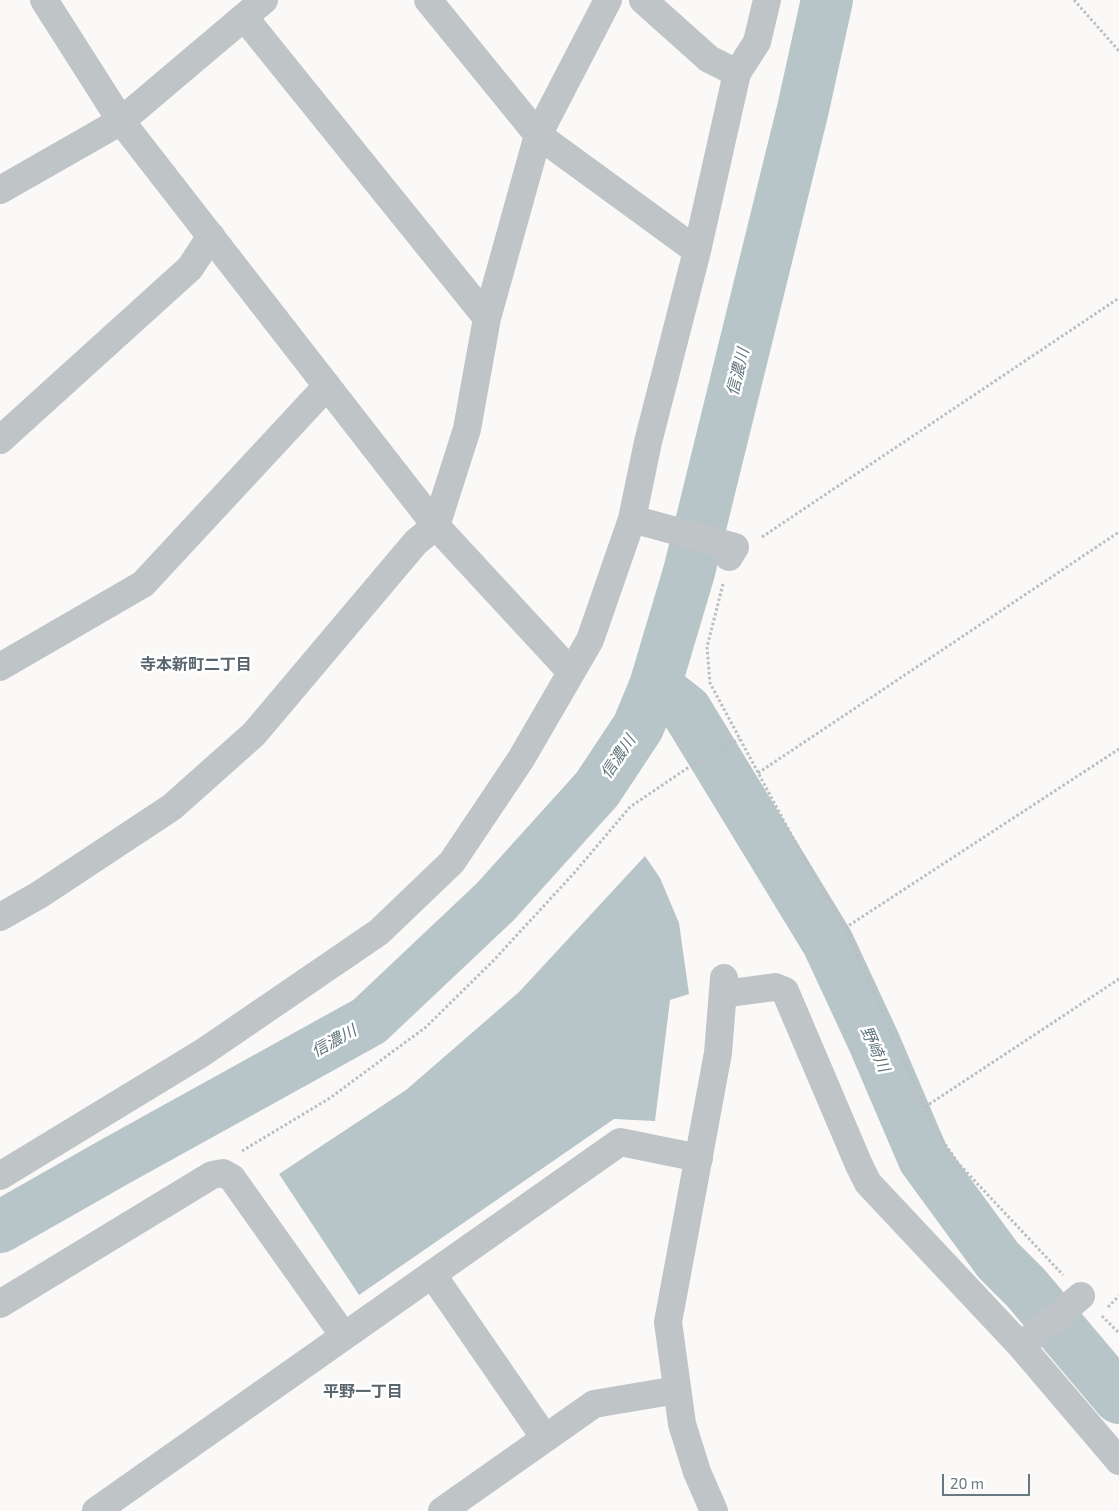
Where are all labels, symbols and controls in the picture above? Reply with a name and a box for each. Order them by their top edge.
water label: 信濃川 [723,346,753,398]
district label: 寺本新町二丁目 [140,655,252,675]
water label: 信濃川 [597,732,639,782]
water label: 信濃川 [308,1021,360,1061]
water label: 野崎川 [856,1023,894,1075]
district label: 平野一丁目 [323,1382,403,1402]
scale bar [944,1464,1032,1496]
text: 20 m [950,1474,984,1492]

